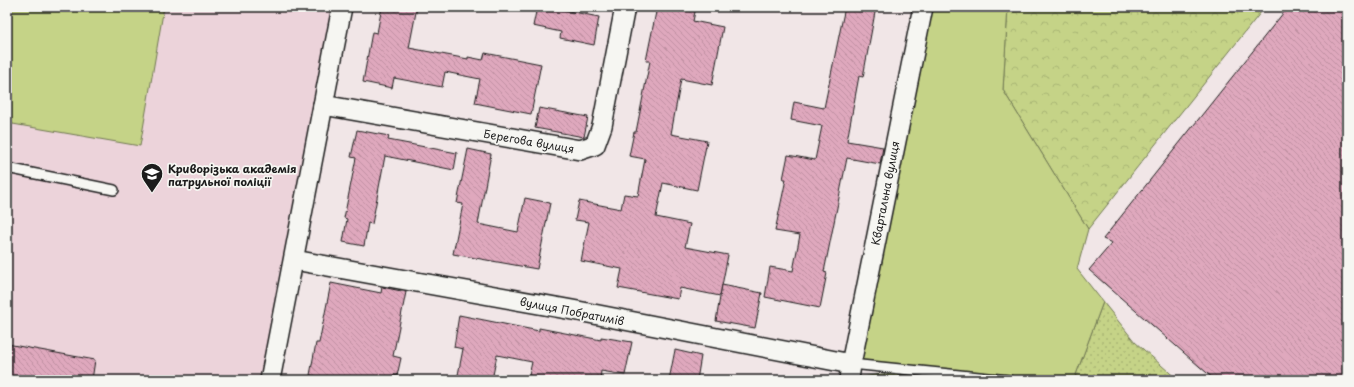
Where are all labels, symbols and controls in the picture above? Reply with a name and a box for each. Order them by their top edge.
street label: Берегова вулиця [482,125,576,157]
street label: Квартальна вулиця [867,139,903,247]
place label: Криворізька академія патрульної поліції [168,160,296,190]
school or university icon: Криворізька академія патрульної поліції [139,161,165,194]
street label: вулиця Побратимів [518,293,626,329]

